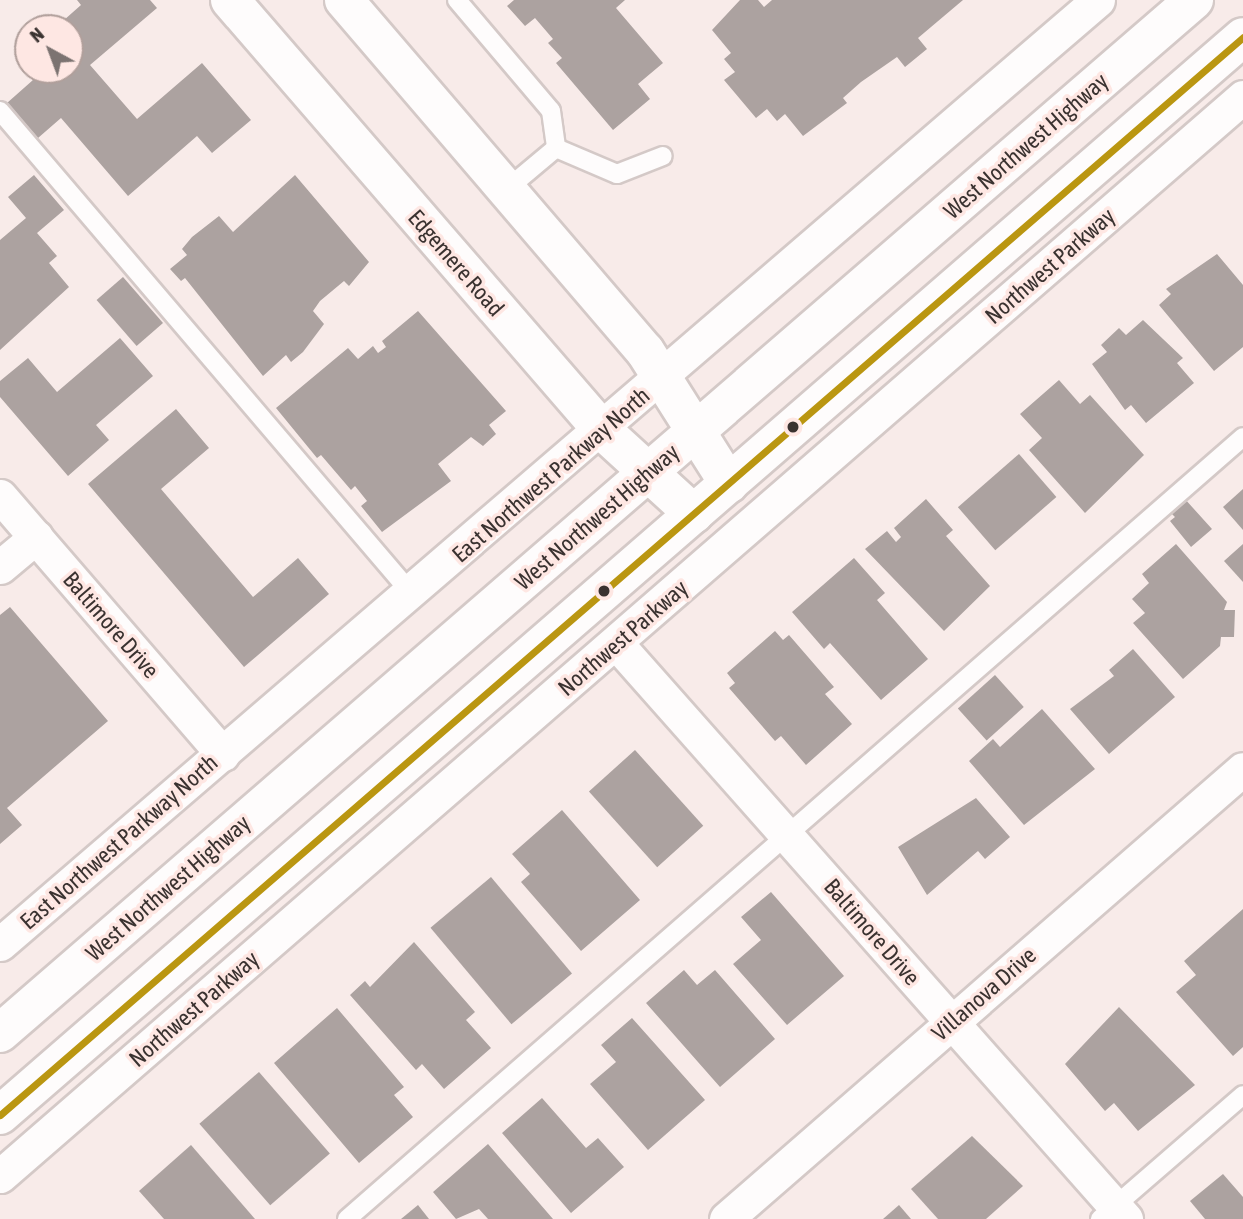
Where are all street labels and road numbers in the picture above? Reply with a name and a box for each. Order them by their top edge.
street label: West Northwest Highway [938,67,1114,225]
street label: Northwest Parkway [980,202,1120,330]
street label: Edgemere Road [402,204,510,322]
street label: East Northwest Parkway North [447,382,655,568]
street label: West Northwest Highway [509,438,685,596]
street label: Baltimore Drive [57,566,165,684]
street label: Northwest Parkway [553,574,693,702]
street label: East Northwest Parkway North [15,749,223,935]
street label: West Northwest Highway [80,809,256,967]
street label: Baltimore Drive [818,873,926,991]
street label: Villanova Drive [926,941,1042,1047]
street label: Northwest Parkway [124,945,264,1073]

